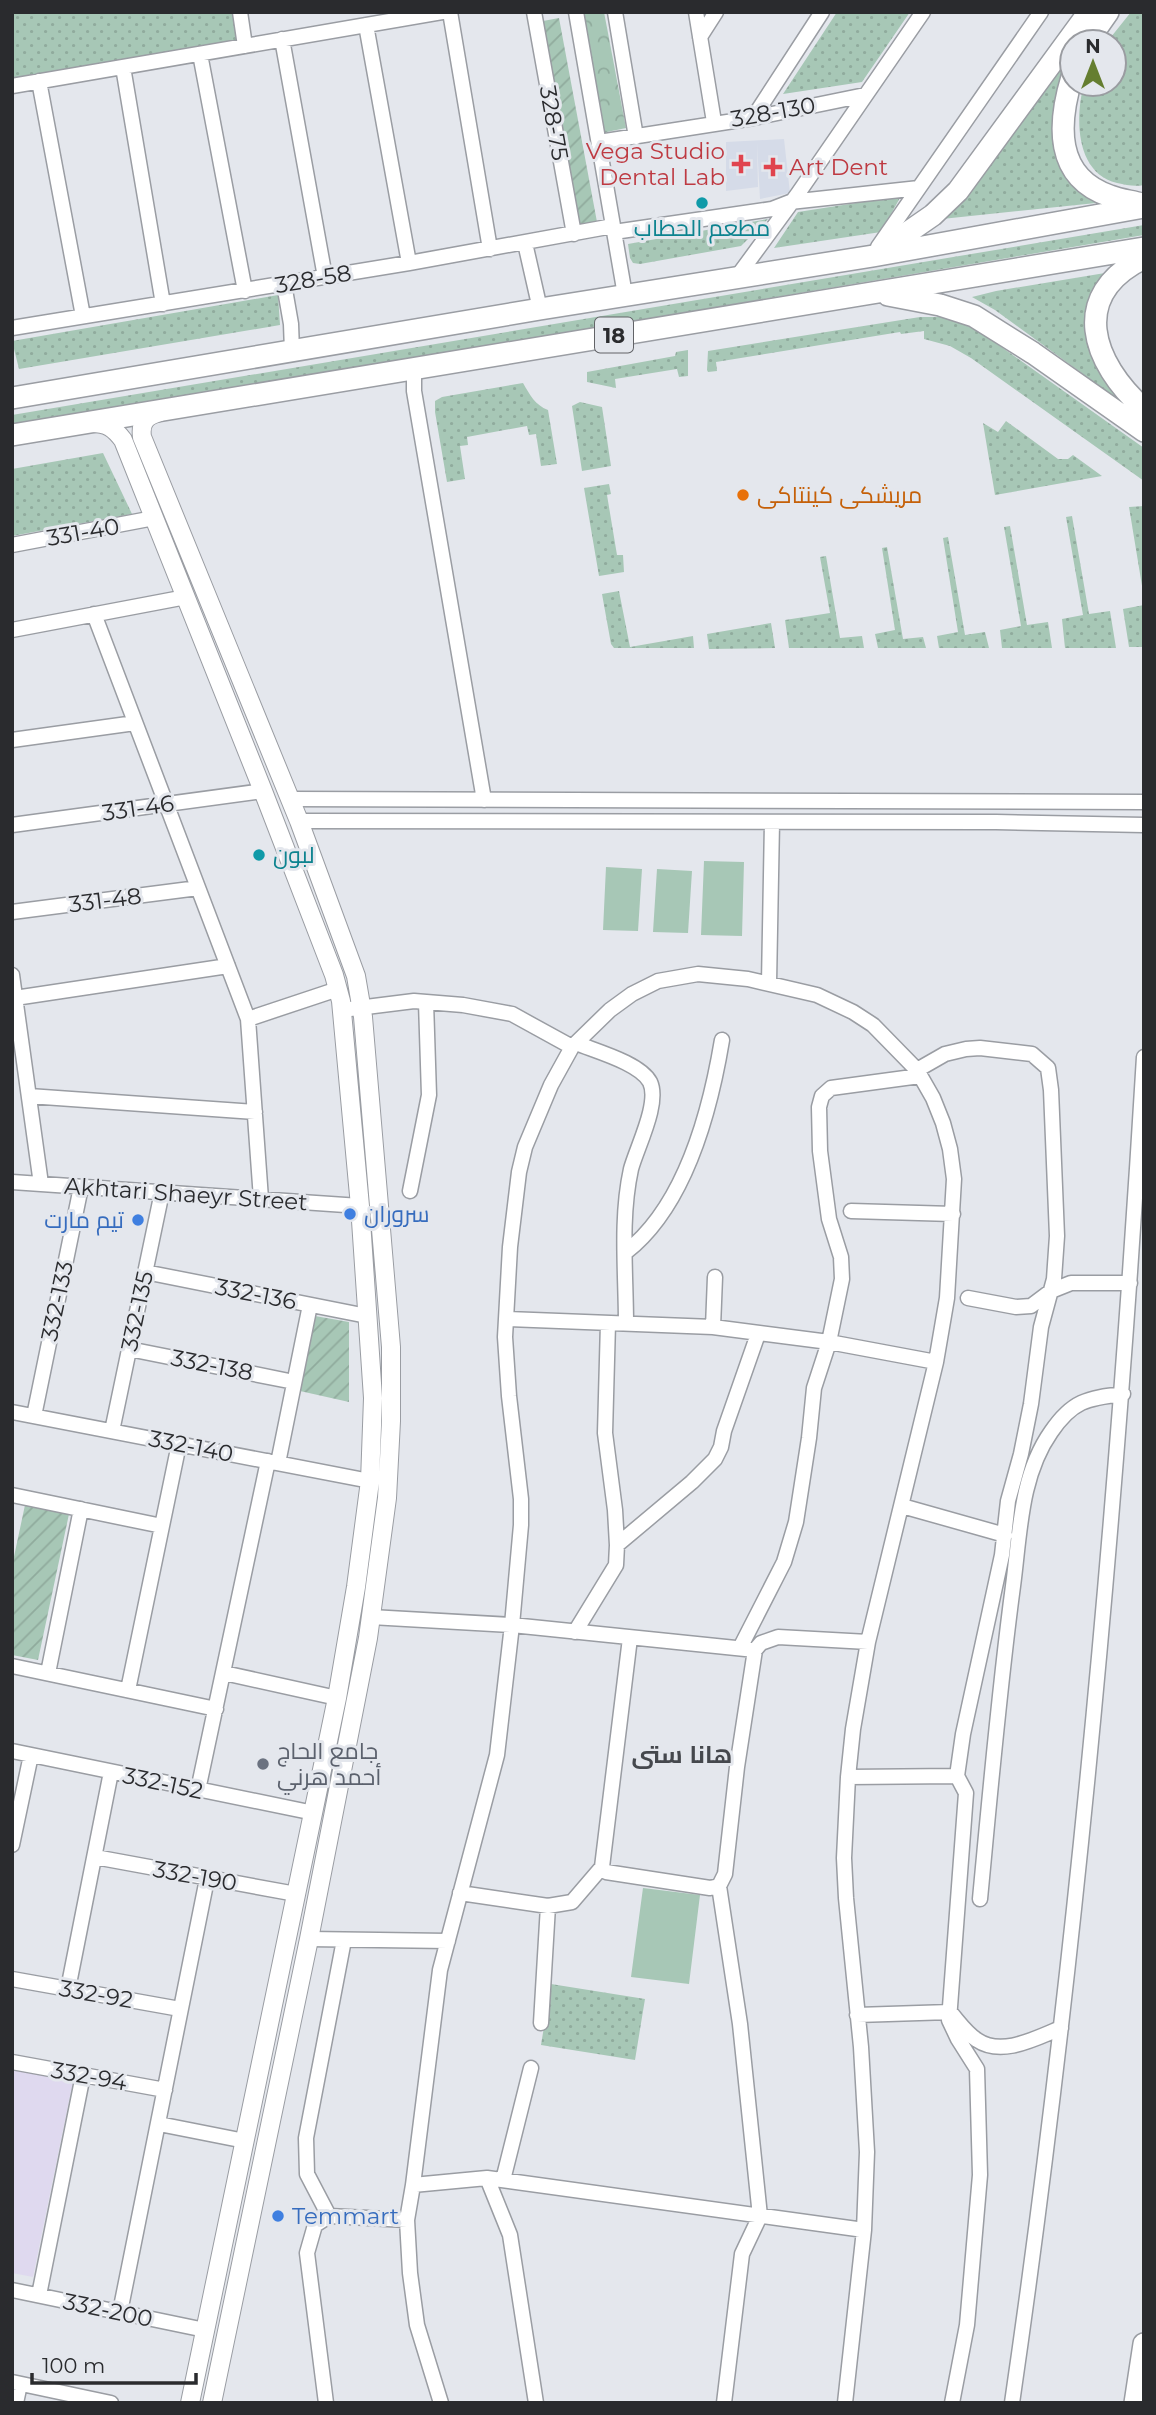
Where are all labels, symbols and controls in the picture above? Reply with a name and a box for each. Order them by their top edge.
north arrow [1058,28,1128,98]
text: N [1085,35,1101,58]
street label: 328-75 [534,83,574,163]
street label: 328-130 [728,91,818,133]
place label: Vega Studio Dental Lab [586,137,725,191]
place label: Art Dent [789,153,888,181]
marker: Vega Studio Dental Lab [731,154,751,174]
marker: Art Dent [763,157,783,177]
marker: مطعم الحطاب [694,195,710,211]
place label: مطعم الحطاب [634,214,770,244]
street label: 328-58 [273,259,353,299]
road number: 18 [595,318,633,352]
place label: مریشکی کینتاکی [757,481,922,509]
marker: مریشکی کینتاکی [735,487,751,503]
street label: 331-40 [44,512,122,552]
street label: 331-46 [100,789,176,827]
place label: لبون [273,841,315,869]
marker: لبون [251,847,267,863]
street label: 331-48 [67,882,143,918]
street label: Akhtari Shaeyr Street [63,1172,309,1216]
place label: سروران [364,1200,430,1228]
place label: تيم مارت [44,1206,124,1236]
marker: سروران [342,1206,358,1222]
marker: تيم مارت [130,1212,146,1228]
street label: 332-133 [35,1258,79,1344]
street label: 332-135 [115,1268,159,1354]
street label: 332-136 [213,1272,299,1316]
street label: 332-138 [169,1343,255,1387]
street label: 332-140 [146,1424,236,1468]
place label: جامع الحاج أحمد هرني [277,1737,382,1795]
district label: هانا ستى [632,1740,732,1769]
marker: جامع الحاج أحمد هرني [255,1756,271,1772]
street label: 332-152 [120,1761,206,1805]
street label: 332-190 [151,1855,239,1897]
street label: 332-92 [57,1974,135,2014]
street label: 332-94 [49,2056,129,2096]
place label: Temmart [292,2202,399,2230]
marker: Temmart [270,2208,286,2224]
street label: 332-200 [61,2287,155,2333]
scale bar [32,2342,196,2386]
text: 100 m [42,2353,105,2378]

